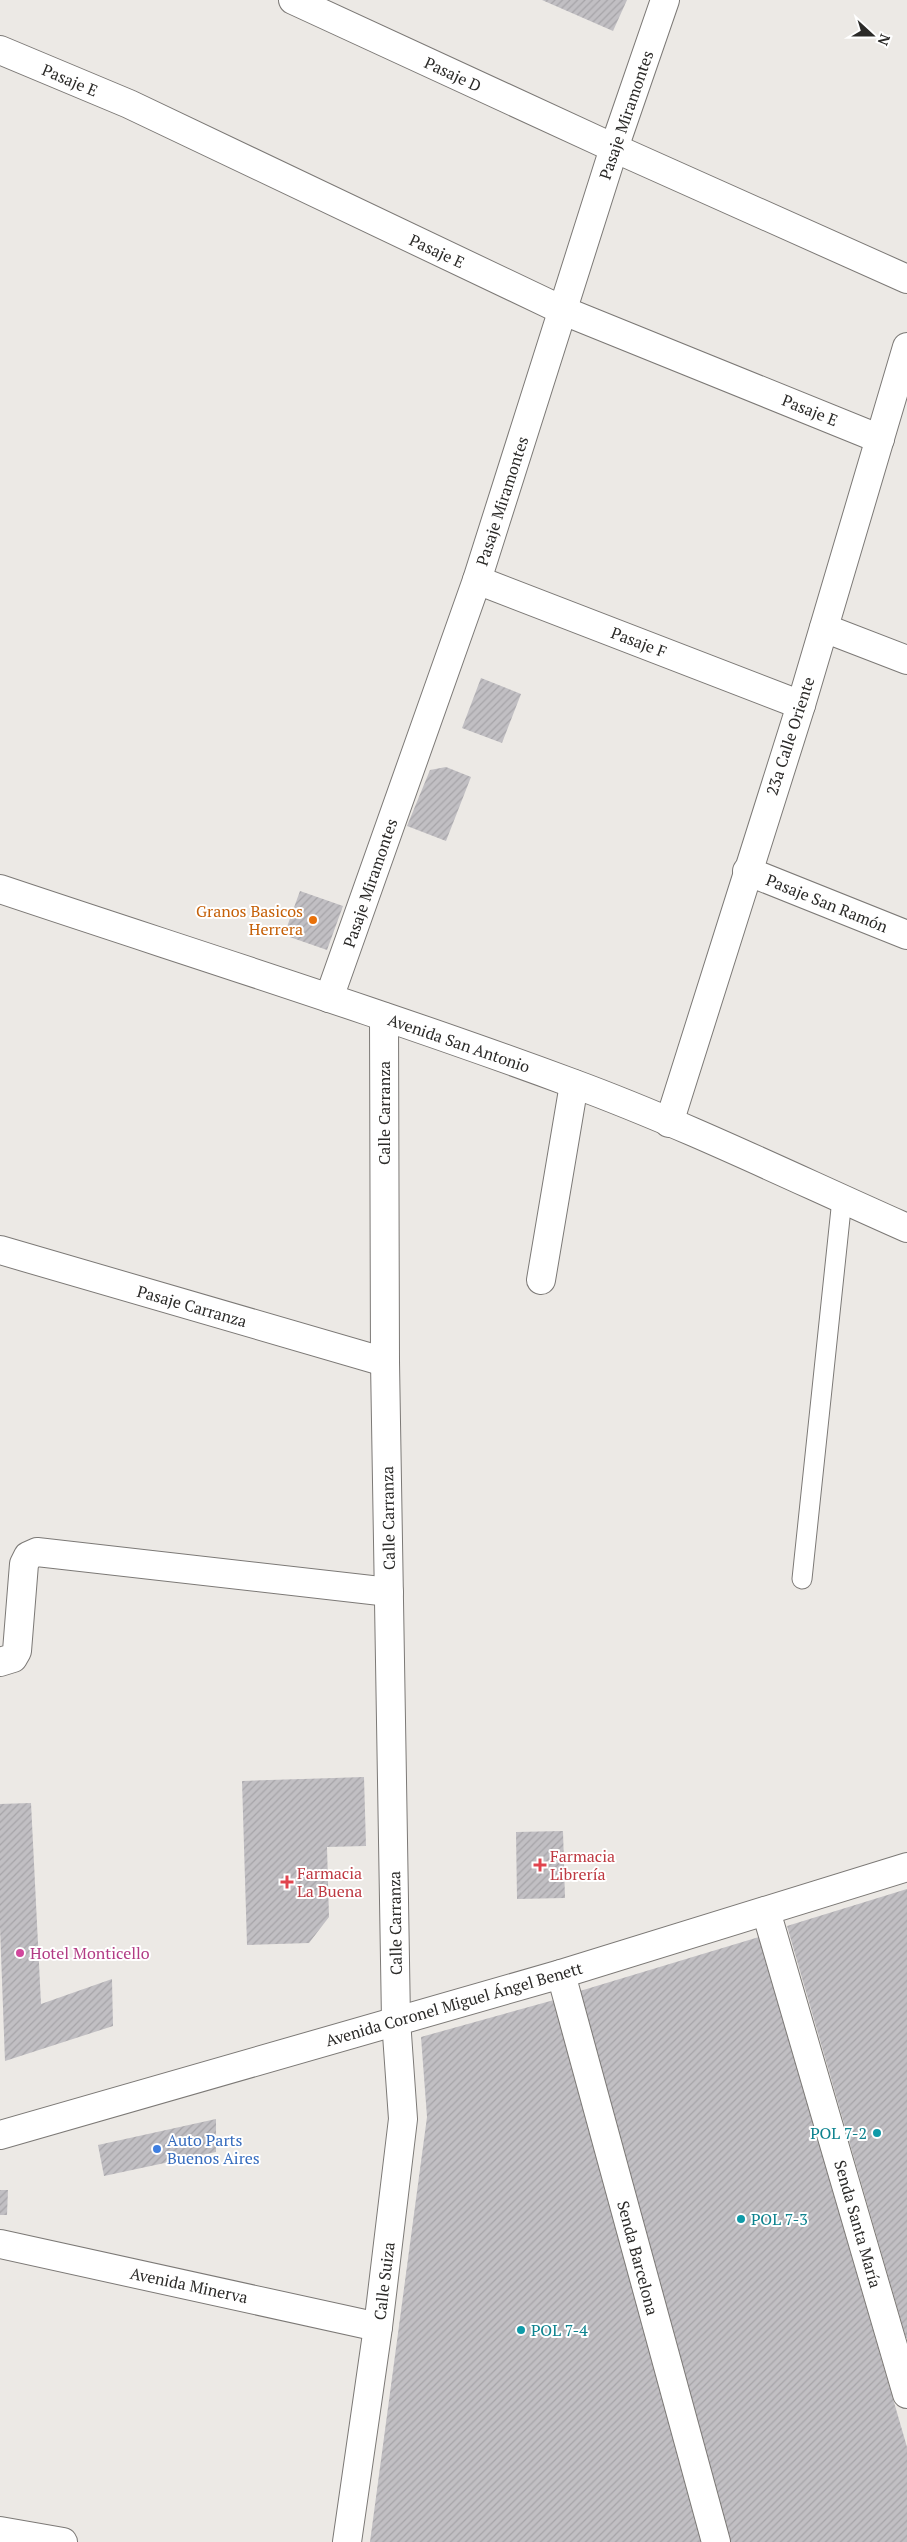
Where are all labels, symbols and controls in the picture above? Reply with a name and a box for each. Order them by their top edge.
north arrow [847,10,897,60]
text: N [874,31,895,49]
street label: Pasaje Miramontes [594,47,658,182]
street label: Pasaje D [421,51,485,97]
street label: Pasaje E [39,58,101,102]
street label: Pasaje E [406,229,468,273]
street label: Pasaje E [779,389,841,431]
street label: Pasaje Miramontes [471,433,533,569]
street label: Pasaje F [608,621,670,663]
street label: 23a Calle Oriente [760,674,820,798]
street label: Pasaje Miramontes [338,815,402,950]
street label: Pasaje San Ramón [763,869,892,938]
place label: Granos Basicos Herrera [196,900,303,940]
marker: Granos Basicos Herrera [307,914,319,926]
street label: Avenida San Antonio [385,1008,533,1078]
street label: Calle Carranza [373,1061,395,1165]
street label: Pasaje Carranza [135,1280,249,1332]
street label: Calle Carranza [376,1466,400,1570]
place label: Farmacia Librería [550,1845,615,1885]
marker: Farmacia Librería [534,1859,546,1871]
place label: Farmacia La Buena [297,1862,362,1902]
street label: Calle Carranza [383,1871,407,1975]
marker: Farmacia La Buena [281,1876,293,1888]
place label: Hotel Monticello [30,1942,150,1964]
marker: Hotel Monticello [14,1947,26,1959]
street label: Avenida Coronel Miguel Ángel Benett [323,1957,585,2051]
place label: POL 7-2 [810,2122,867,2144]
marker: POL 7-2 [871,2127,883,2139]
place label: Auto Parts Buenos Aires [167,2129,260,2169]
marker: Auto Parts Buenos Aires [151,2143,163,2155]
street label: Senda Santa María [829,2158,887,2290]
street label: Senda Barcelona [612,2198,664,2318]
place label: POL 7-3 [751,2208,808,2230]
marker: POL 7-3 [735,2213,747,2225]
street label: Calle Suiza [368,2241,400,2321]
street label: Avenida Minerva [128,2262,250,2308]
place label: POL 7-4 [531,2319,588,2341]
marker: POL 7-4 [515,2324,527,2336]

